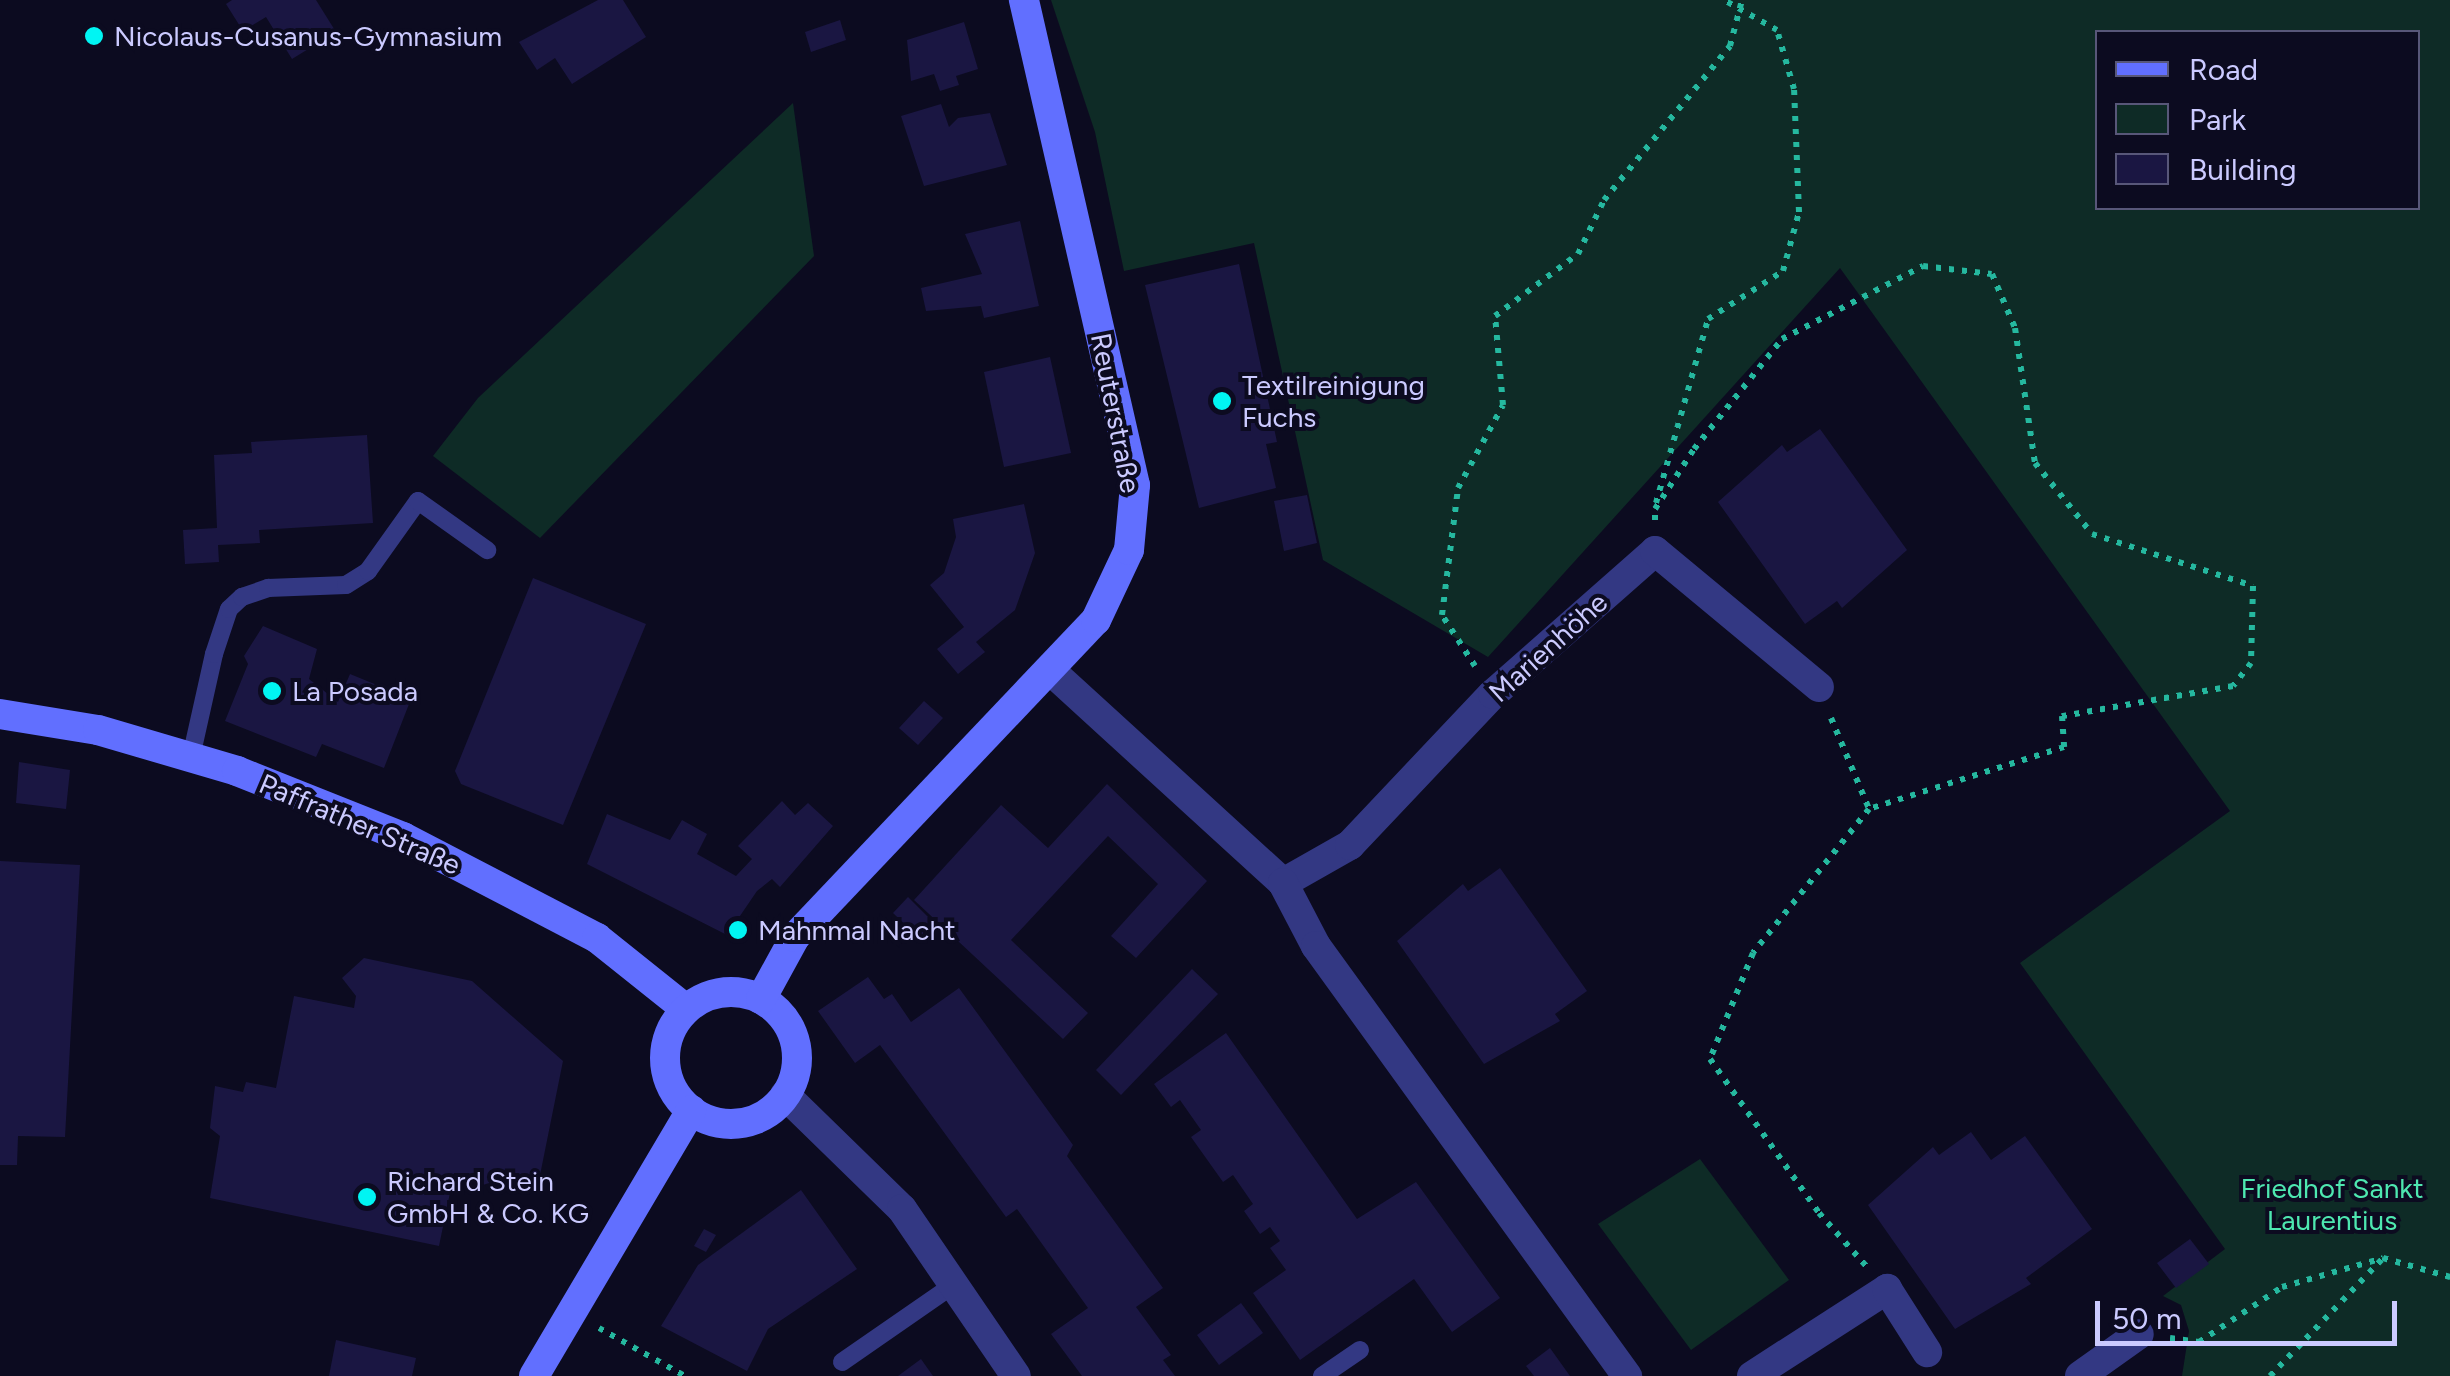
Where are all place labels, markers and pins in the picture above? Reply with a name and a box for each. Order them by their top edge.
place label: Nicolaus-Cusanus-Gymnasium [114,19,502,53]
marker: Nicolaus-Cusanus-Gymnasium [83,25,105,47]
place label: Textilreinigung Fuchs [1242,368,1425,434]
marker: Textilreinigung Fuchs [1211,390,1233,412]
place label: La Posada [292,674,418,708]
marker: La Posada [261,680,283,702]
place label: Mahnmal Nacht [758,913,956,947]
marker: Mahnmal Nacht [727,919,749,941]
place label: Richard Stein GmbH & Co. KG [387,1164,589,1230]
marker: Richard Stein GmbH & Co. KG [356,1186,378,1208]

